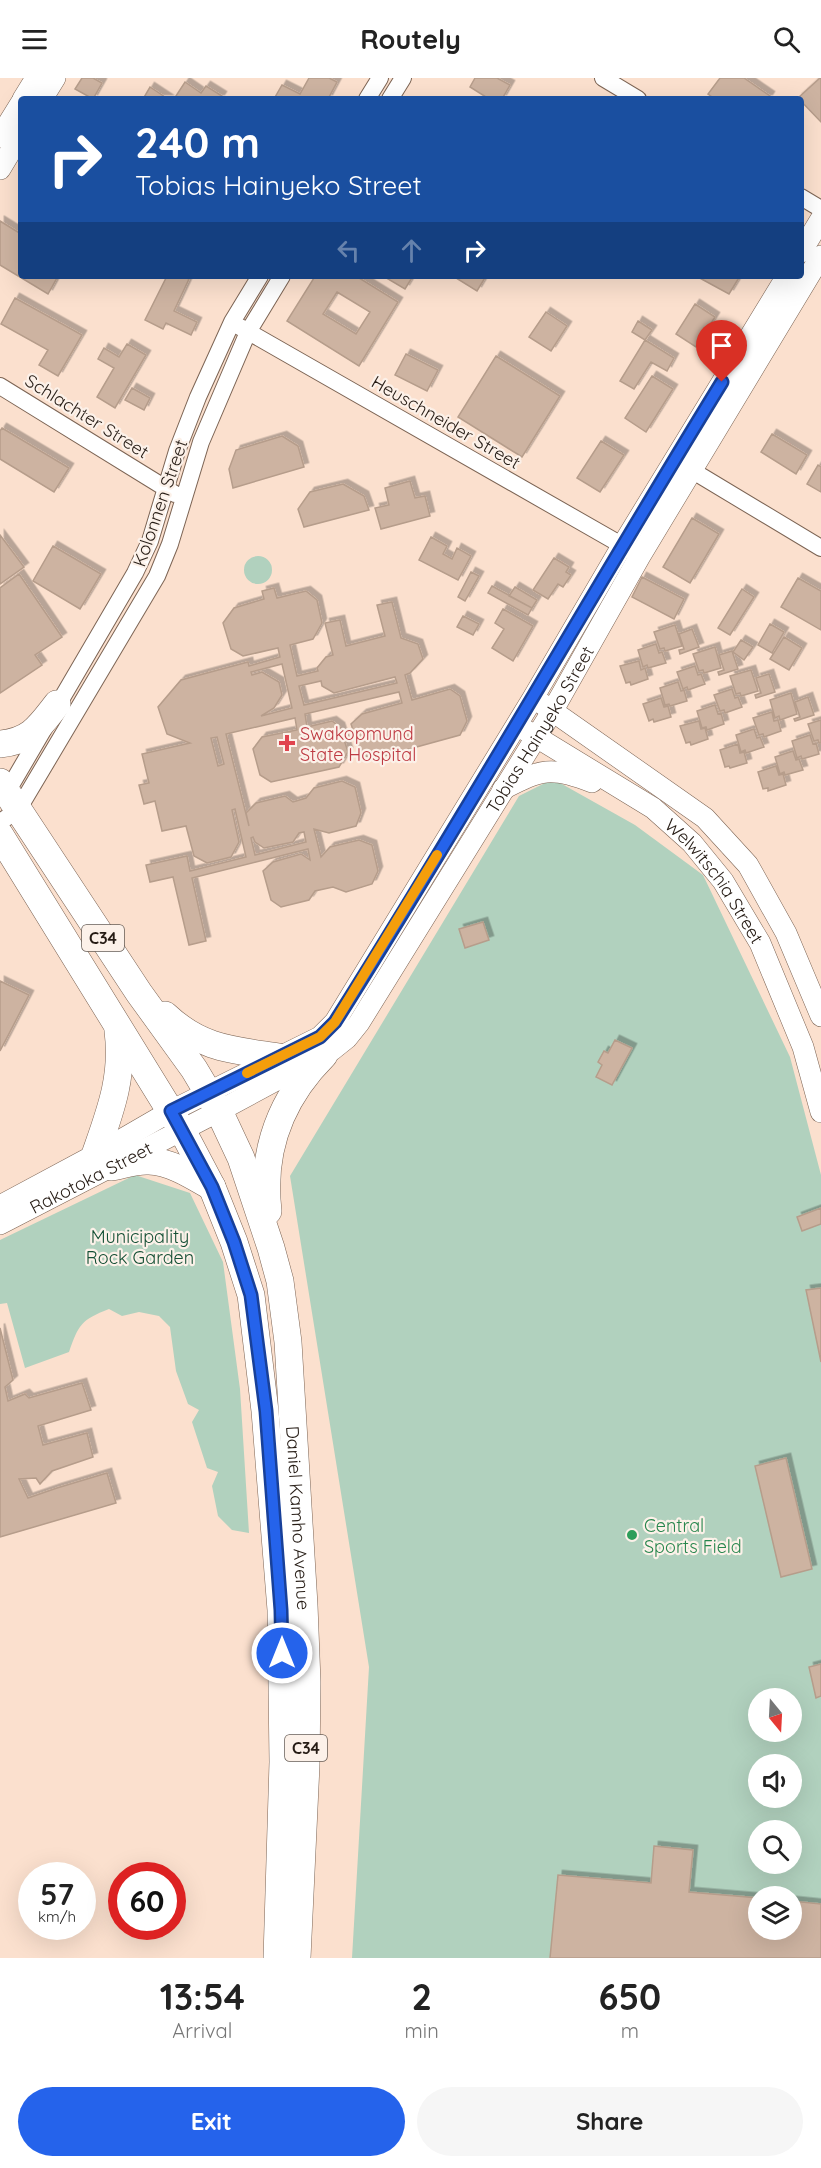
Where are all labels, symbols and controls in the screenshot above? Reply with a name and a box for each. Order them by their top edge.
text: Routely [360,22,461,56]
icon: menu [18,23,51,56]
icon: search [770,23,803,56]
text: 240 m [135,116,260,169]
icon: right [36,120,114,198]
text: Tobias Hainyeko Street [135,168,422,202]
icon: left [332,234,365,267]
icon: ahead [395,234,428,267]
icon: right [458,234,491,267]
pin [696,320,747,382]
icon: arrive [705,329,738,362]
street label: Schlachter Street [21,369,153,463]
street label: Heuschneider Street [368,370,524,474]
street label: Kolonnen Street [127,436,193,570]
street label: Tobias Hainyeko Street [480,642,599,817]
place label: Swakopmund State Hospital [300,722,416,766]
marker: Swakopmund State Hospital [278,734,296,752]
street label: Welwitschia Street [660,813,769,948]
road number: C34 [82,925,124,951]
street label: Rakotoka Street [26,1136,156,1218]
park label: Municipality Rock Garden [86,1225,194,1269]
street label: Daniel Kamho Avenue [282,1425,316,1611]
place label: Central Sports Field [644,1514,742,1558]
marker: Central Sports Field [625,1528,639,1542]
position arrow [250,1621,314,1685]
north arrow [748,1688,802,1742]
map controls [748,1688,802,1940]
road number: C34 [285,1735,327,1761]
button: sound [748,1754,802,1808]
button: search [748,1820,802,1874]
speed limit sign: 60 [108,1862,186,1940]
text: 57 [40,1875,74,1913]
button: layers [748,1886,802,1940]
text: km/h [38,1907,76,1926]
text: 13:54 [160,1974,245,2019]
text: 2 [411,1974,432,2019]
text: 650 [598,1974,661,2019]
text: Arrival [172,2018,232,2043]
text: min [405,2018,439,2043]
text: m [621,2018,639,2043]
button: Exit [18,2087,405,2156]
button: Share [417,2087,803,2156]

